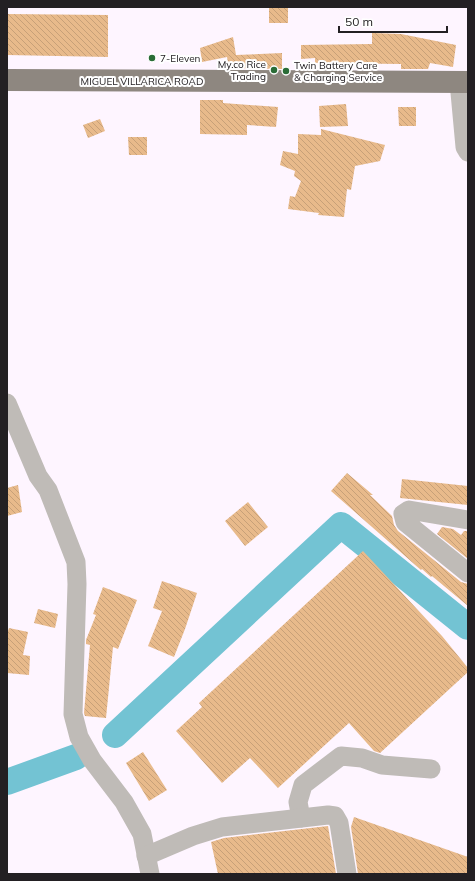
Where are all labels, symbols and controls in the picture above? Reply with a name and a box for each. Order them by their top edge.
scale bar [339,8,447,34]
text: 50 m [345,14,373,29]
place label: 7-Eleven [160,52,201,65]
marker: 7-Eleven [147,53,157,63]
place label: My.co Rice Trading [218,58,266,83]
place label: Twin Battery Care & Charging Service [294,59,382,84]
marker: My.co Rice Trading [269,65,279,75]
marker: Twin Battery Care & Charging Service [281,66,291,76]
street label: MIGUEL VILLARICA ROAD [81,75,203,88]

